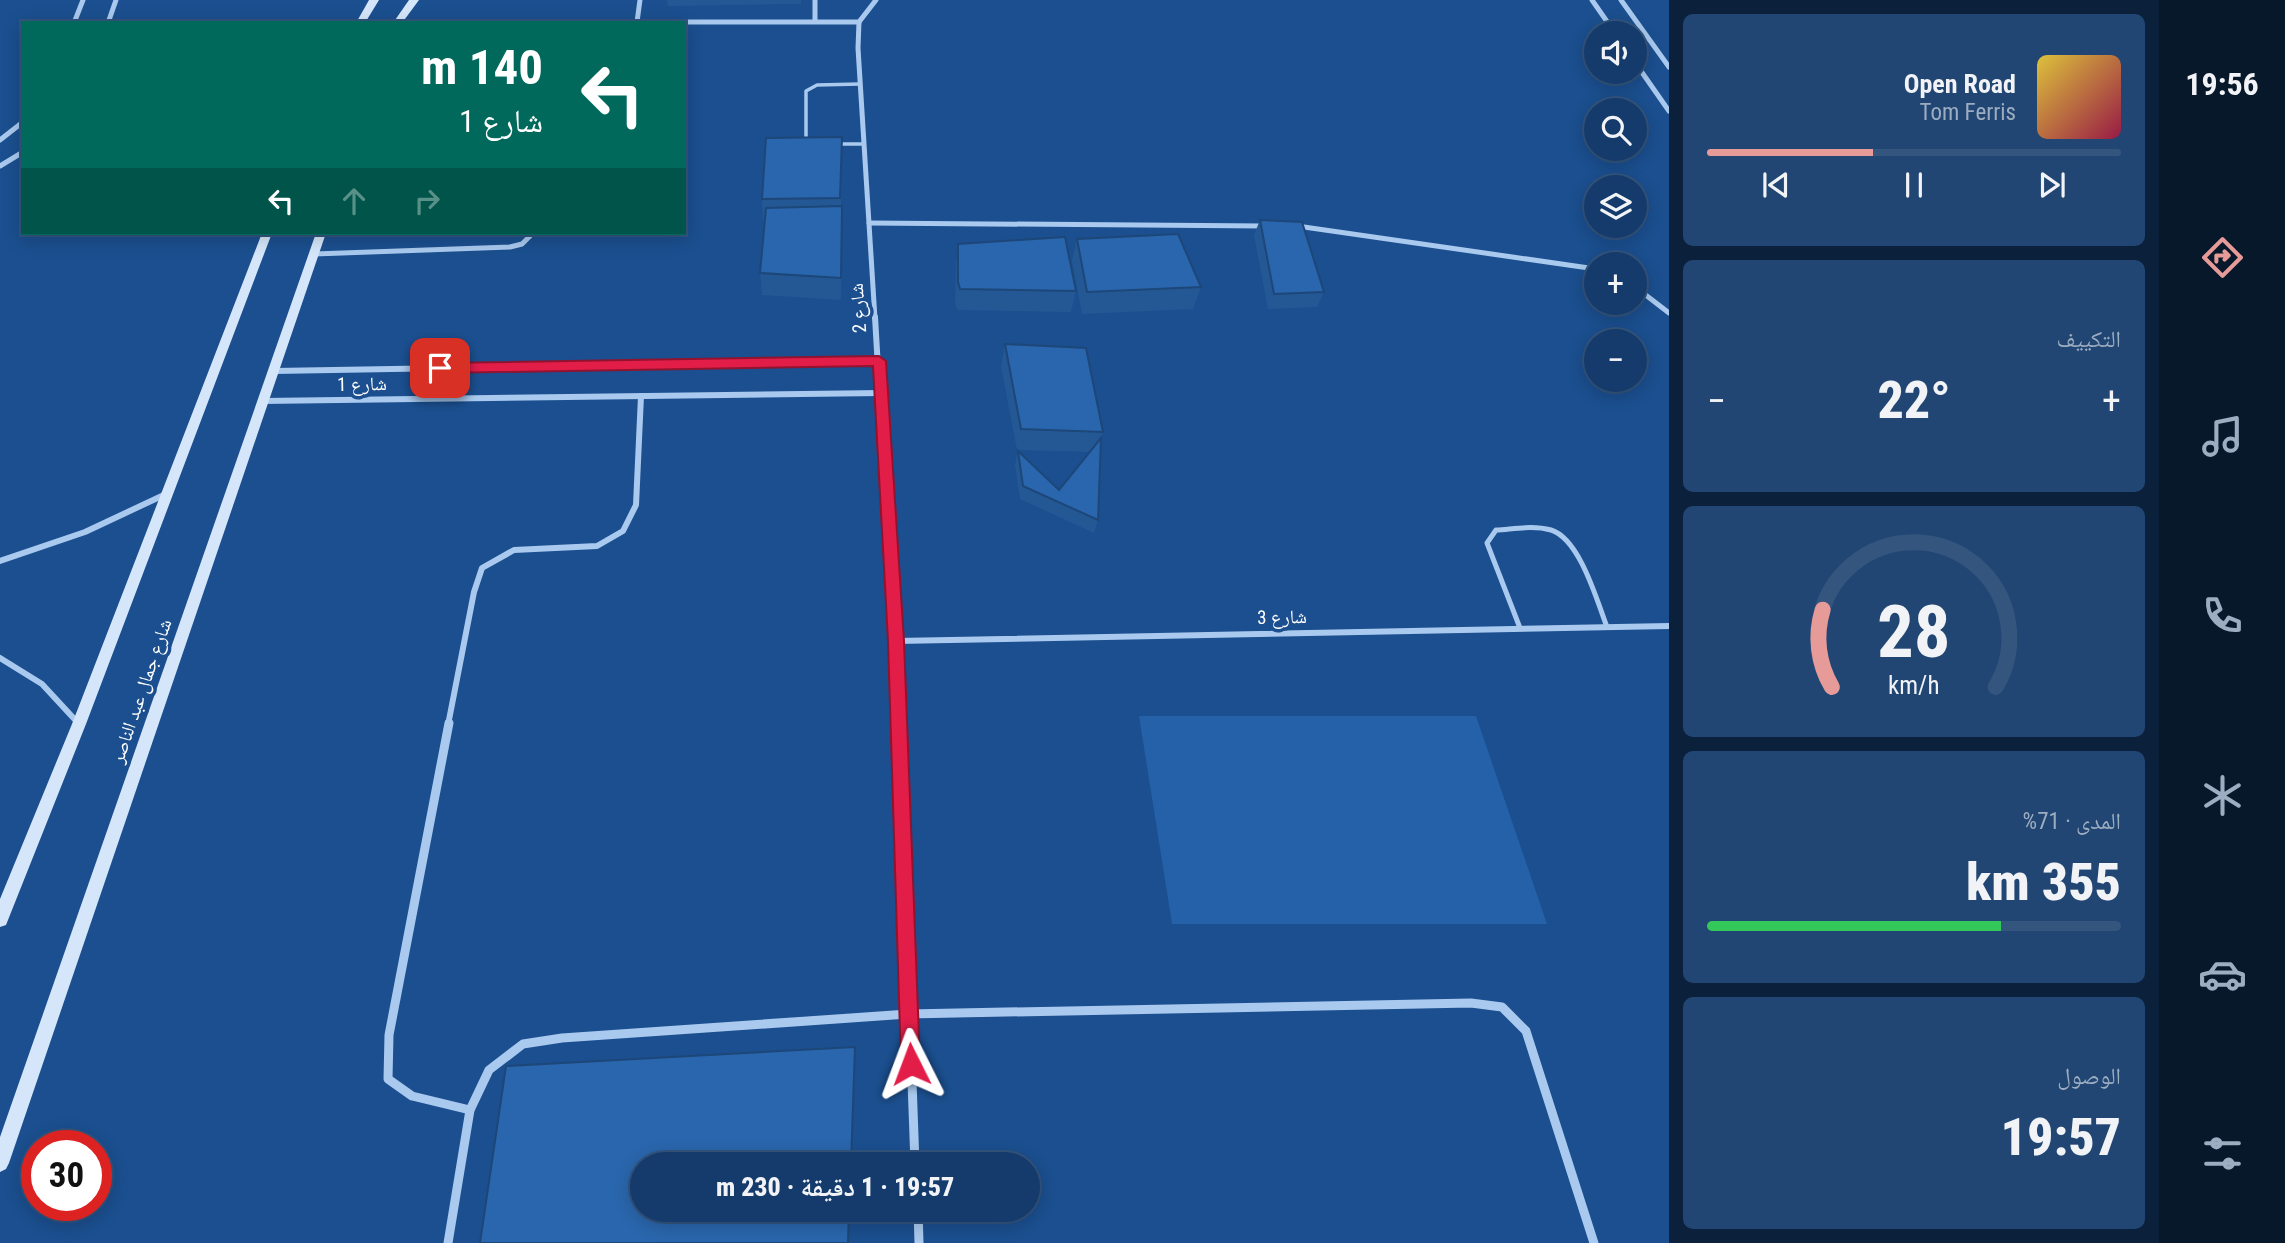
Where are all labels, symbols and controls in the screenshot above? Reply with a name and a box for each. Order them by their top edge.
map controls [1584,21,1647,392]
button: sound [1584,21,1647,84]
text: 140 m [421,39,543,96]
icon: left [567,49,658,140]
text: 19:56 [2185,65,2259,103]
text: Open Road [1904,69,2016,99]
button: search [1584,98,1647,161]
text: Tom Ferris [1920,99,2016,126]
text: شارع 1 [459,102,543,140]
icon: previous [1757,166,1795,204]
icon: pause [1895,166,1933,204]
icon: next [2033,166,2071,204]
button: layers [1584,175,1647,238]
icon: left [262,182,300,220]
icon: ahead [335,182,373,220]
icon: right [408,182,446,220]
icon: directions [2198,233,2247,282]
button: + [1584,252,1647,315]
street label: شارع 2 [845,282,871,334]
text: التكييف [2056,326,2121,353]
button: − [1584,329,1647,392]
pin [410,338,470,398]
icon: arrive [421,349,459,387]
text: 22° [1877,370,1951,431]
street label: شارع 1 [337,372,387,396]
text: − [1707,379,1726,423]
text: + [2102,379,2121,423]
icon: music [2198,412,2247,461]
text: 28 [1877,590,1951,676]
icon: phone [2198,591,2247,640]
street label: شارع 3 [1257,605,1307,629]
street label: شارع جمال عبد الناصر [105,616,176,767]
text: km/h [1888,671,1940,700]
icon: climate [2198,771,2247,820]
text: المدى · 71% [2023,808,2121,835]
text: 355 km [1966,852,2121,913]
icon: car [2198,950,2247,999]
position arrow [874,1027,948,1101]
text: الوصول [2057,1063,2121,1090]
text: 19:57 [2001,1107,2121,1168]
icon: filters [2198,1129,2247,1178]
speed limit sign: 30 [21,1130,112,1221]
text: 19:57 · 1 دقيقة · 230 m [716,1172,954,1202]

